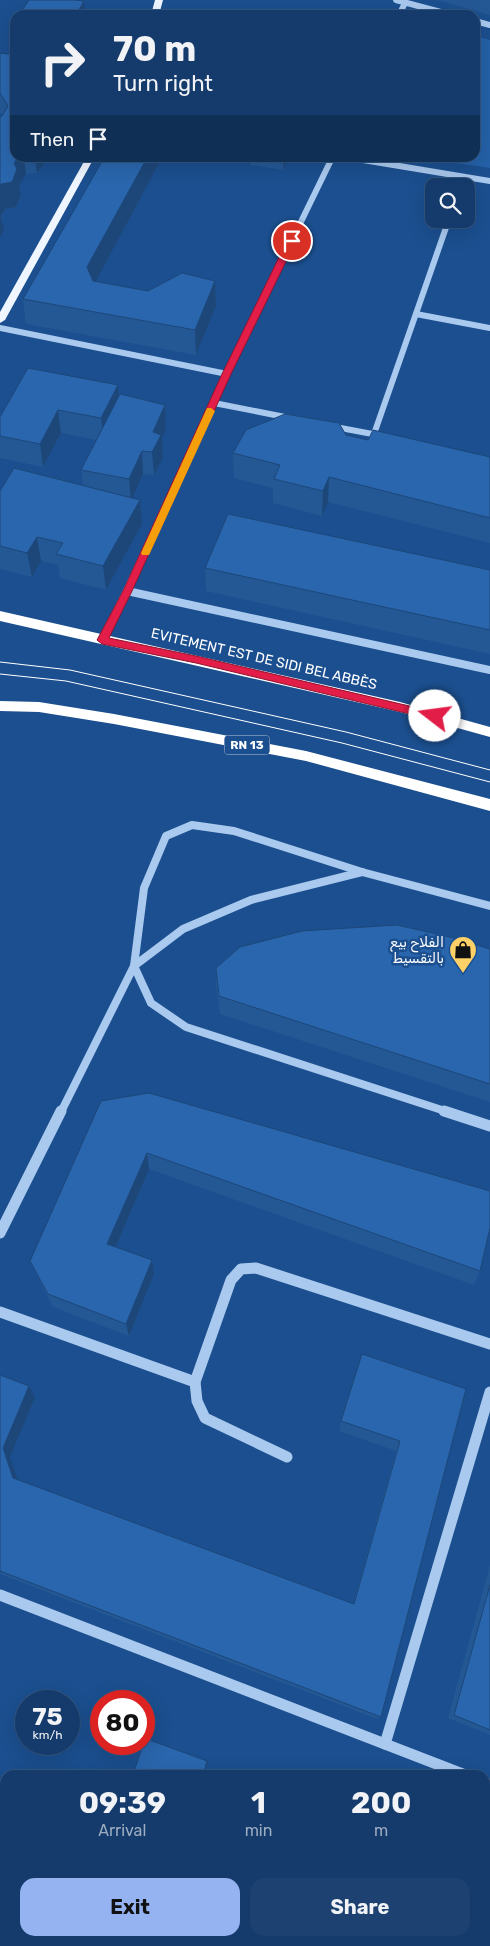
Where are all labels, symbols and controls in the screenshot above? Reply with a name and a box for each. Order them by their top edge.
text: 70 m [113,28,196,70]
icon: right [30,30,95,95]
text: Turn right [113,70,213,97]
icon: arrive [84,125,112,153]
text: Then [30,128,74,151]
map controls [425,178,475,228]
button: search [425,178,475,228]
pin [271,220,313,262]
icon: arrive [278,227,306,255]
street label: EVITEMENT EST DE SIDI BEL ABBÈS [149,624,379,693]
position arrow [408,689,460,741]
road number: RN 13 [224,736,270,754]
place label: الفلاح بيع بالتقسيط [390,934,444,967]
shop icon: الفلاح بيع بالتقسيط [448,935,478,974]
speed limit sign: 80 [90,1690,155,1755]
text: 75 [32,1702,63,1731]
text: km/h [33,1728,62,1742]
text: 09:39 [79,1785,166,1821]
text: 1 [251,1785,266,1821]
text: 200 [351,1785,411,1821]
text: Arrival [98,1821,146,1840]
text: min [245,1821,272,1840]
text: m [374,1821,388,1840]
button: Exit [20,1878,240,1936]
button: Share [250,1878,470,1936]

